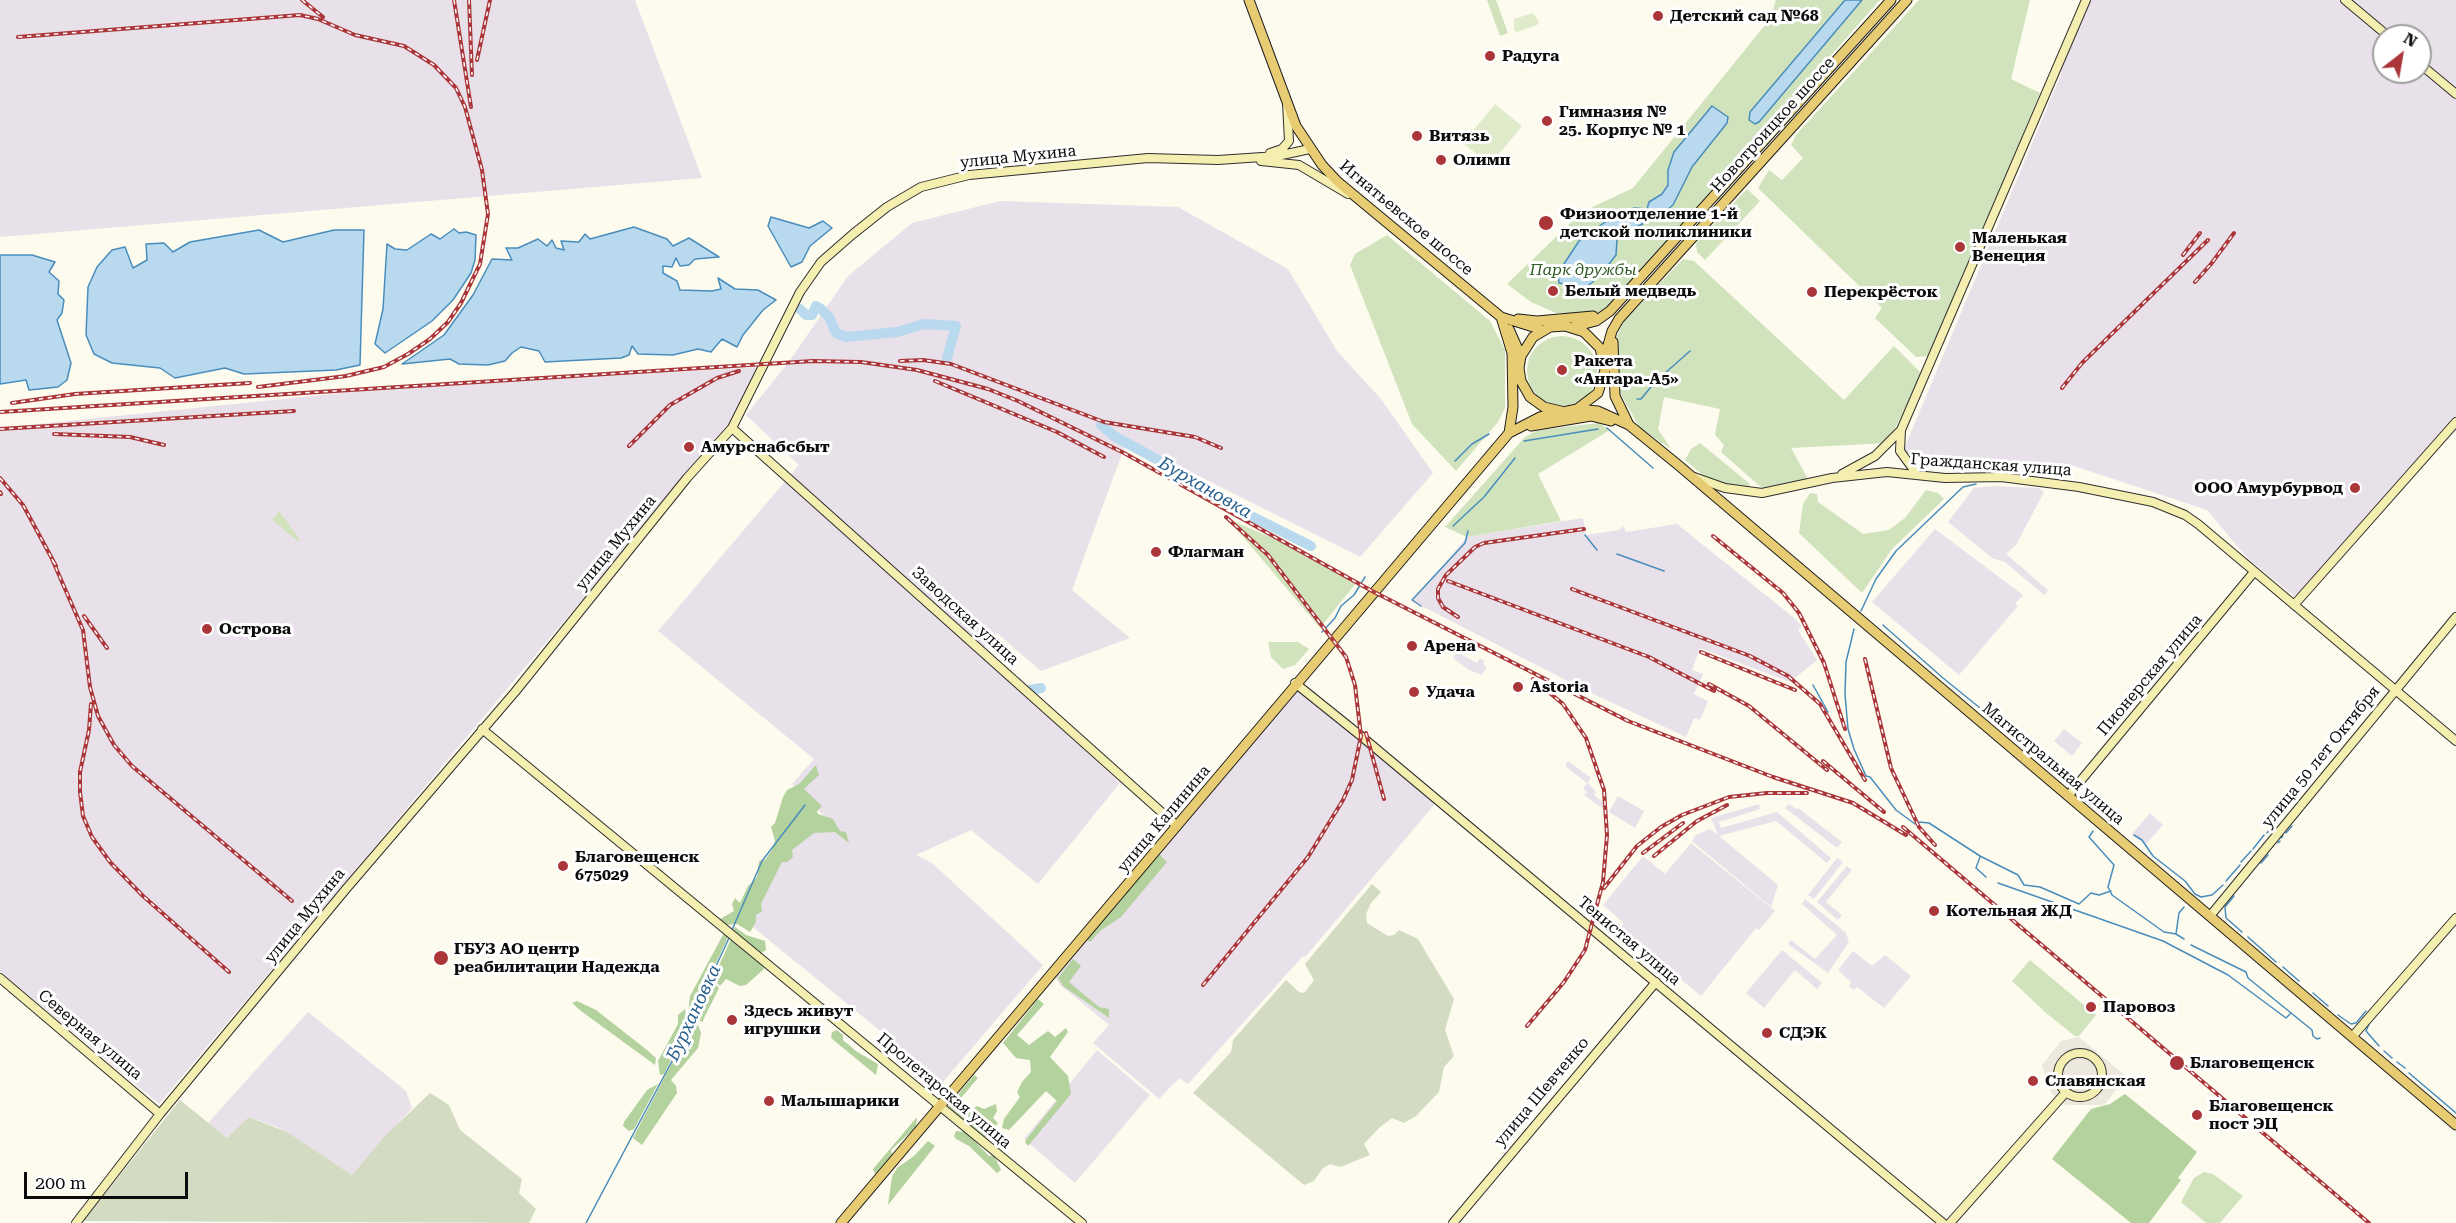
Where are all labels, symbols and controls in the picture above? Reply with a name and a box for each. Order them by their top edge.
place label: Детский сад №68 [1670,6,1819,26]
marker: Детский сад №68 [1651,9,1665,23]
north arrow [2372,24,2432,84]
text: N [2400,29,2421,51]
place label: Радуга [1502,46,1559,66]
marker: Радуга [1483,49,1497,63]
street label: Новотроицкое шоссе [1707,53,1839,197]
place label: Гимназия № 25. Корпус № 1 [1559,102,1686,140]
marker: Гимназия № 25. Корпус № 1 [1540,114,1554,128]
place label: Витязь [1429,126,1489,146]
marker: Витязь [1410,129,1424,143]
street label: улица Мухина [959,141,1077,173]
place label: Олимп [1453,150,1510,170]
marker: Олимп [1434,153,1448,167]
street label: Игнатьевское шоссе [1335,156,1477,280]
place label: Физиоотделение 1-й детской поликлиники [1560,204,1752,242]
marker: Физиоотделение 1-й детской поликлиники [1537,214,1555,232]
place label: Маленькая Венеция [1972,228,2067,266]
marker: Маленькая Венеция [1953,240,1967,254]
park label: Парк дружбы [1529,260,1637,280]
place label: Белый медведь [1565,281,1696,301]
place label: Перекрёсток [1824,282,1938,302]
marker: Белый медведь [1546,284,1560,298]
marker: Перекрёсток [1805,285,1819,299]
place label: Ракета «Ангара-А5» [1574,351,1679,389]
marker: Ракета «Ангара-А5» [1555,363,1569,377]
place label: Амурснабсбыт [701,437,830,457]
marker: Амурснабсбыт [682,440,696,454]
street label: Гражданская улица [1910,450,2072,480]
water label: Бурхановка [1155,453,1255,523]
place label: ООО Амурбурвод [2194,478,2343,498]
marker: ООО Амурбурвод [2348,481,2362,495]
street label: улица Мухина [572,492,660,594]
place label: Флагман [1168,542,1244,562]
marker: Флагман [1149,545,1163,559]
street label: Заводская улица [908,563,1022,669]
street label: Пионерская улица [2094,610,2206,740]
place label: Острова [219,619,291,639]
marker: Острова [200,622,214,636]
place label: Арена [1424,636,1476,656]
marker: Арена [1405,639,1419,653]
place label: Astoria [1530,677,1589,697]
marker: Astoria [1511,680,1525,694]
place label: Удача [1426,682,1475,702]
street label: улица 50 лет Октября [2258,682,2384,832]
marker: Удача [1407,685,1421,699]
street label: Магистральная улица [1978,699,2128,829]
street label: улица Калинина [1113,761,1215,877]
place label: Благовещенск 675029 [575,847,699,885]
marker: Благовещенск 675029 [556,859,570,873]
street label: улица Мухина [261,865,349,967]
street label: Тенистая улица [1574,893,1684,989]
place label: Котельная ЖД [1946,901,2072,921]
marker: Котельная ЖД [1927,904,1941,918]
place label: ГБУЗ АО центр реабилитации Надежда [454,939,660,977]
marker: ГБУЗ АО центр реабилитации Надежда [432,949,450,967]
water label: Бурхановка [662,961,726,1065]
street label: Северная улица [34,986,146,1084]
place label: Паровоз [2103,997,2176,1017]
marker: Паровоз [2084,1000,2098,1014]
place label: Здесь живут игрушки [744,1001,853,1039]
marker: Здесь живут игрушки [725,1013,739,1027]
place label: СДЭК [1779,1023,1827,1043]
marker: СДЭК [1760,1026,1774,1040]
street label: Пролетарская улица [873,1029,1015,1153]
street label: улица Шевченко [1491,1033,1593,1151]
place label: Благовещенск [2190,1053,2314,1073]
marker: Благовещенск [2168,1054,2186,1072]
place label: Славянская [2045,1071,2146,1091]
marker: Славянская [2026,1074,2040,1088]
place label: Малышарики [781,1091,899,1111]
marker: Малышарики [762,1094,776,1108]
place label: Благовещенск пост ЭЦ [2209,1096,2333,1134]
marker: Благовещенск пост ЭЦ [2190,1108,2204,1122]
scale bar [27,1160,190,1198]
text: 200 m [35,1172,86,1193]

